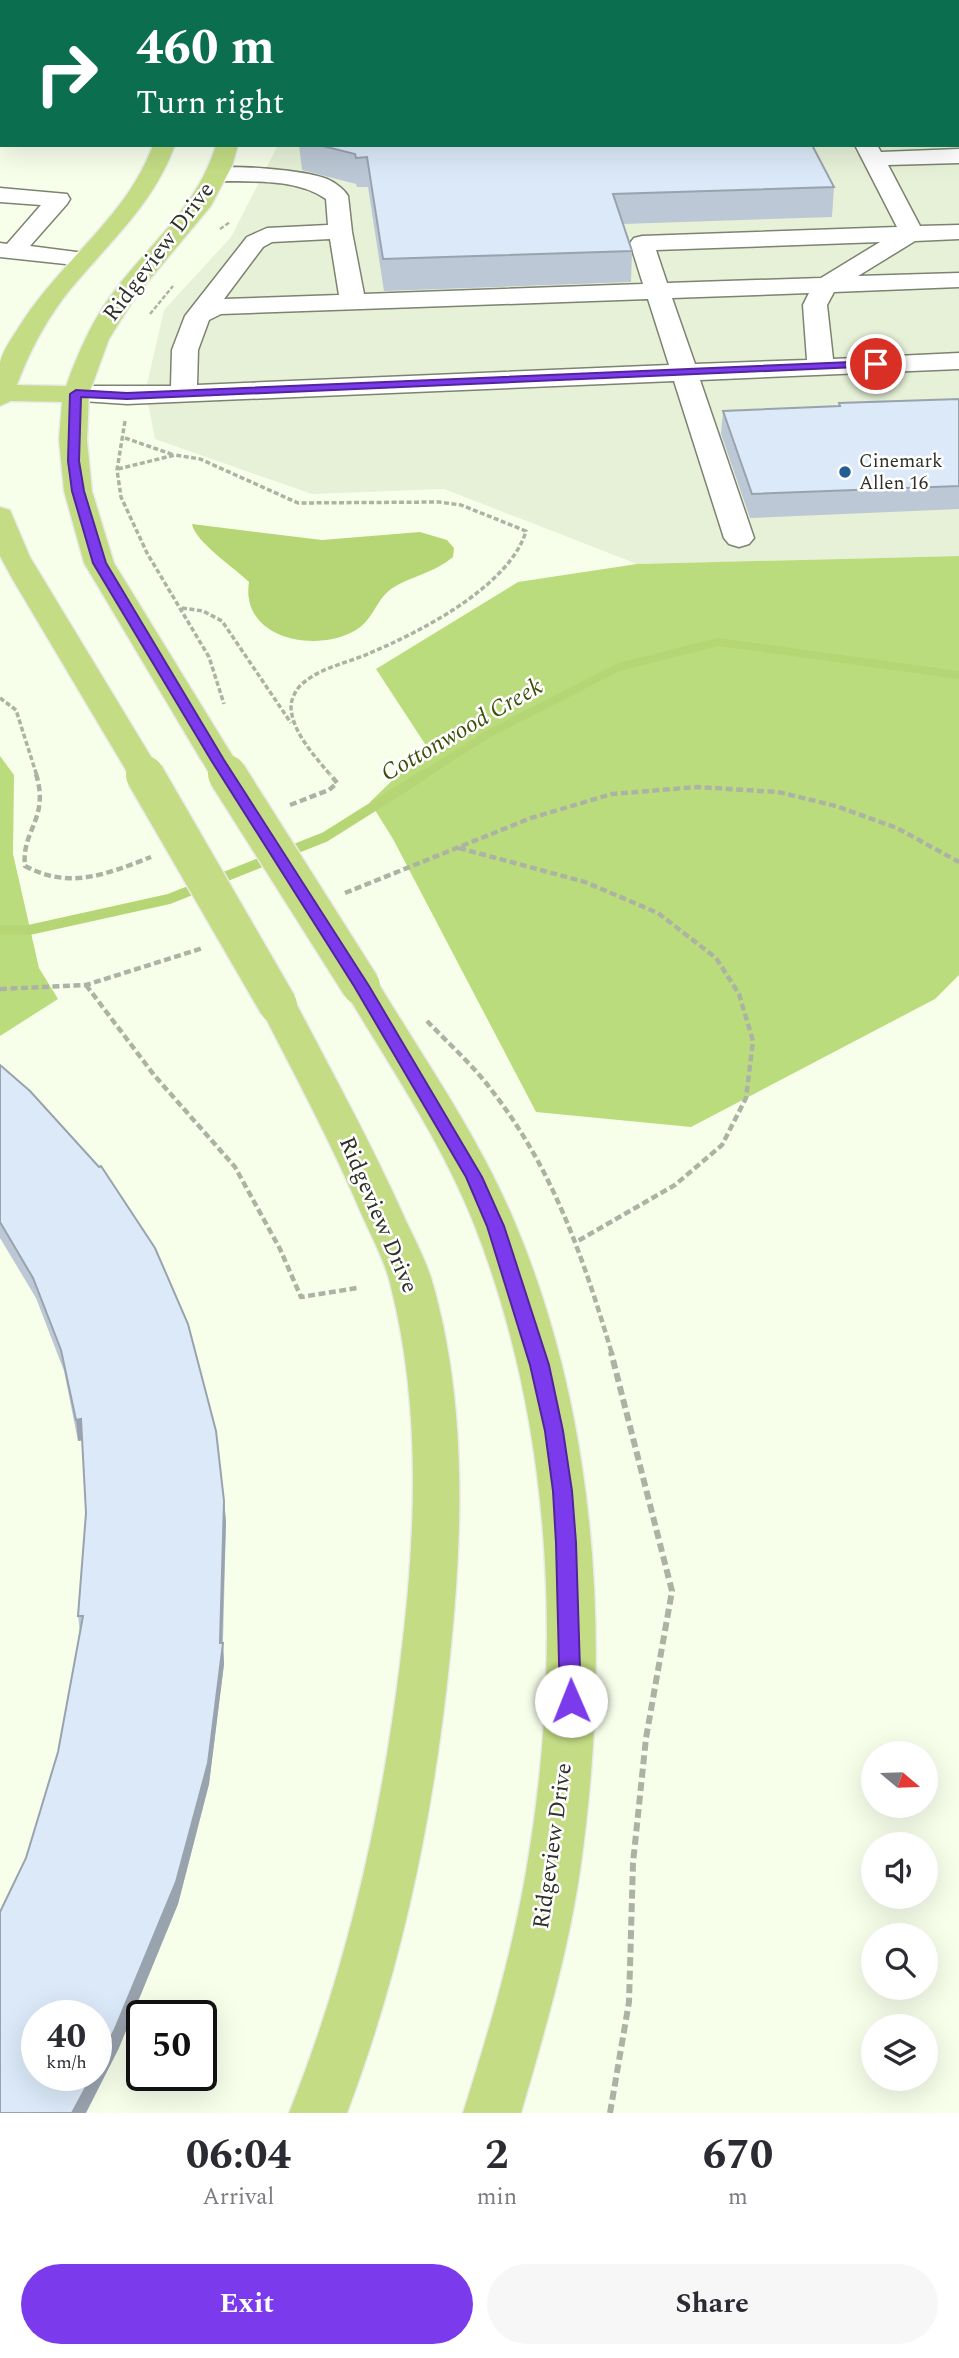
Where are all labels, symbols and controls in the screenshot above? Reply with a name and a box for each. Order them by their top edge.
text: 460 m [136,11,275,86]
icon: right [21,28,112,119]
text: Turn right [136,79,284,128]
street label: Ridgeview Drive [95,175,223,329]
pin [846,334,906,394]
icon: arrive [857,345,895,383]
place label: Cinemark Allen 16 [859,447,943,498]
marker: Cinemark Allen 16 [837,464,853,480]
water label: Cottonwood Creek [374,669,550,791]
street label: Ridgeview Drive [329,1131,427,1299]
position arrow [534,1664,608,1738]
north arrow [861,1741,938,1818]
map controls [861,1741,938,2091]
street label: Ridgeview Drive [524,1761,582,1931]
button: sound [861,1832,938,1909]
button: search [861,1923,938,2000]
speed limit sign: 50 [126,2000,217,2091]
text: 40 [47,2010,86,2063]
button: layers [861,2014,938,2091]
text: km/h [46,2049,87,2076]
text: 06:04 [186,2124,291,2187]
text: 2 [485,2124,509,2187]
text: 670 [703,2124,773,2187]
text: Arrival [203,2180,274,2215]
text: min [477,2180,517,2215]
text: m [728,2180,748,2215]
button: Exit [21,2264,473,2344]
button: Share [487,2264,938,2344]

